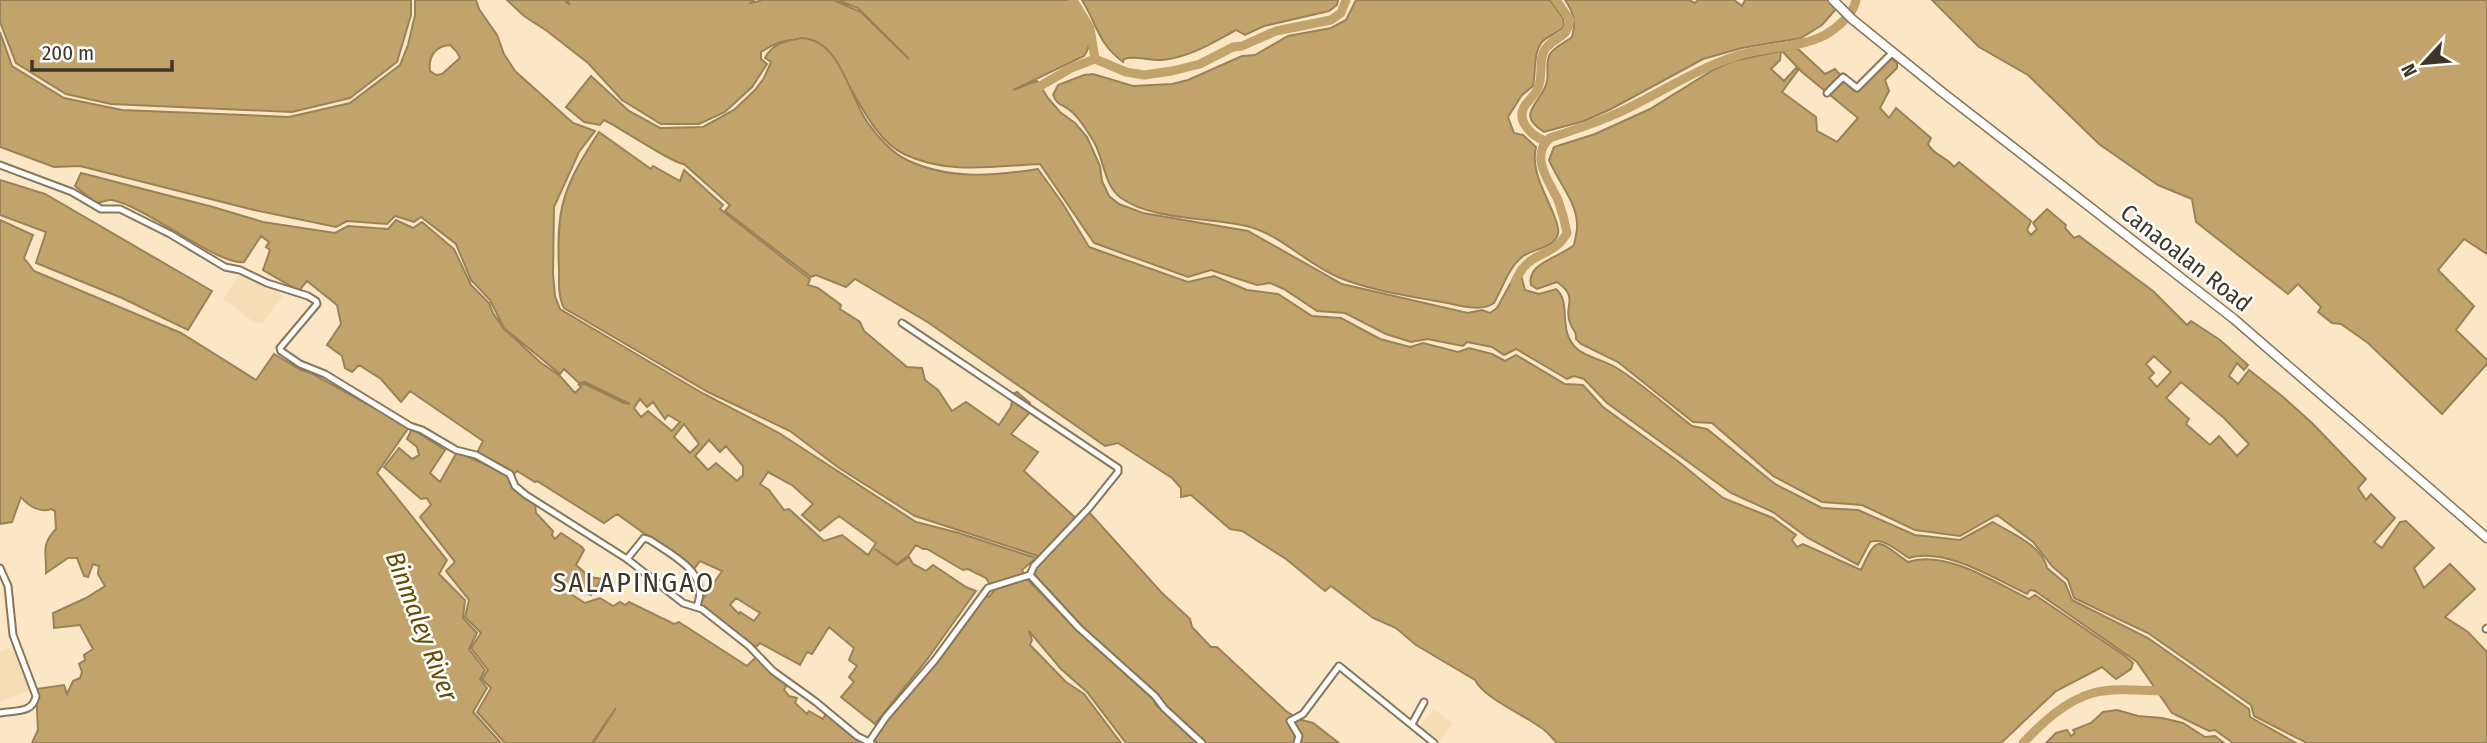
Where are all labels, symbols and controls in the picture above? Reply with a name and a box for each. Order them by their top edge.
scale bar [32,28,172,72]
north arrow [2389,28,2459,98]
text: 200 m [42,40,94,66]
text: N [2396,60,2422,80]
street label: Canaoalan Road [2115,198,2257,318]
water label: Binmaley River [379,547,465,706]
district label: SALAPINGAO [553,566,715,599]

